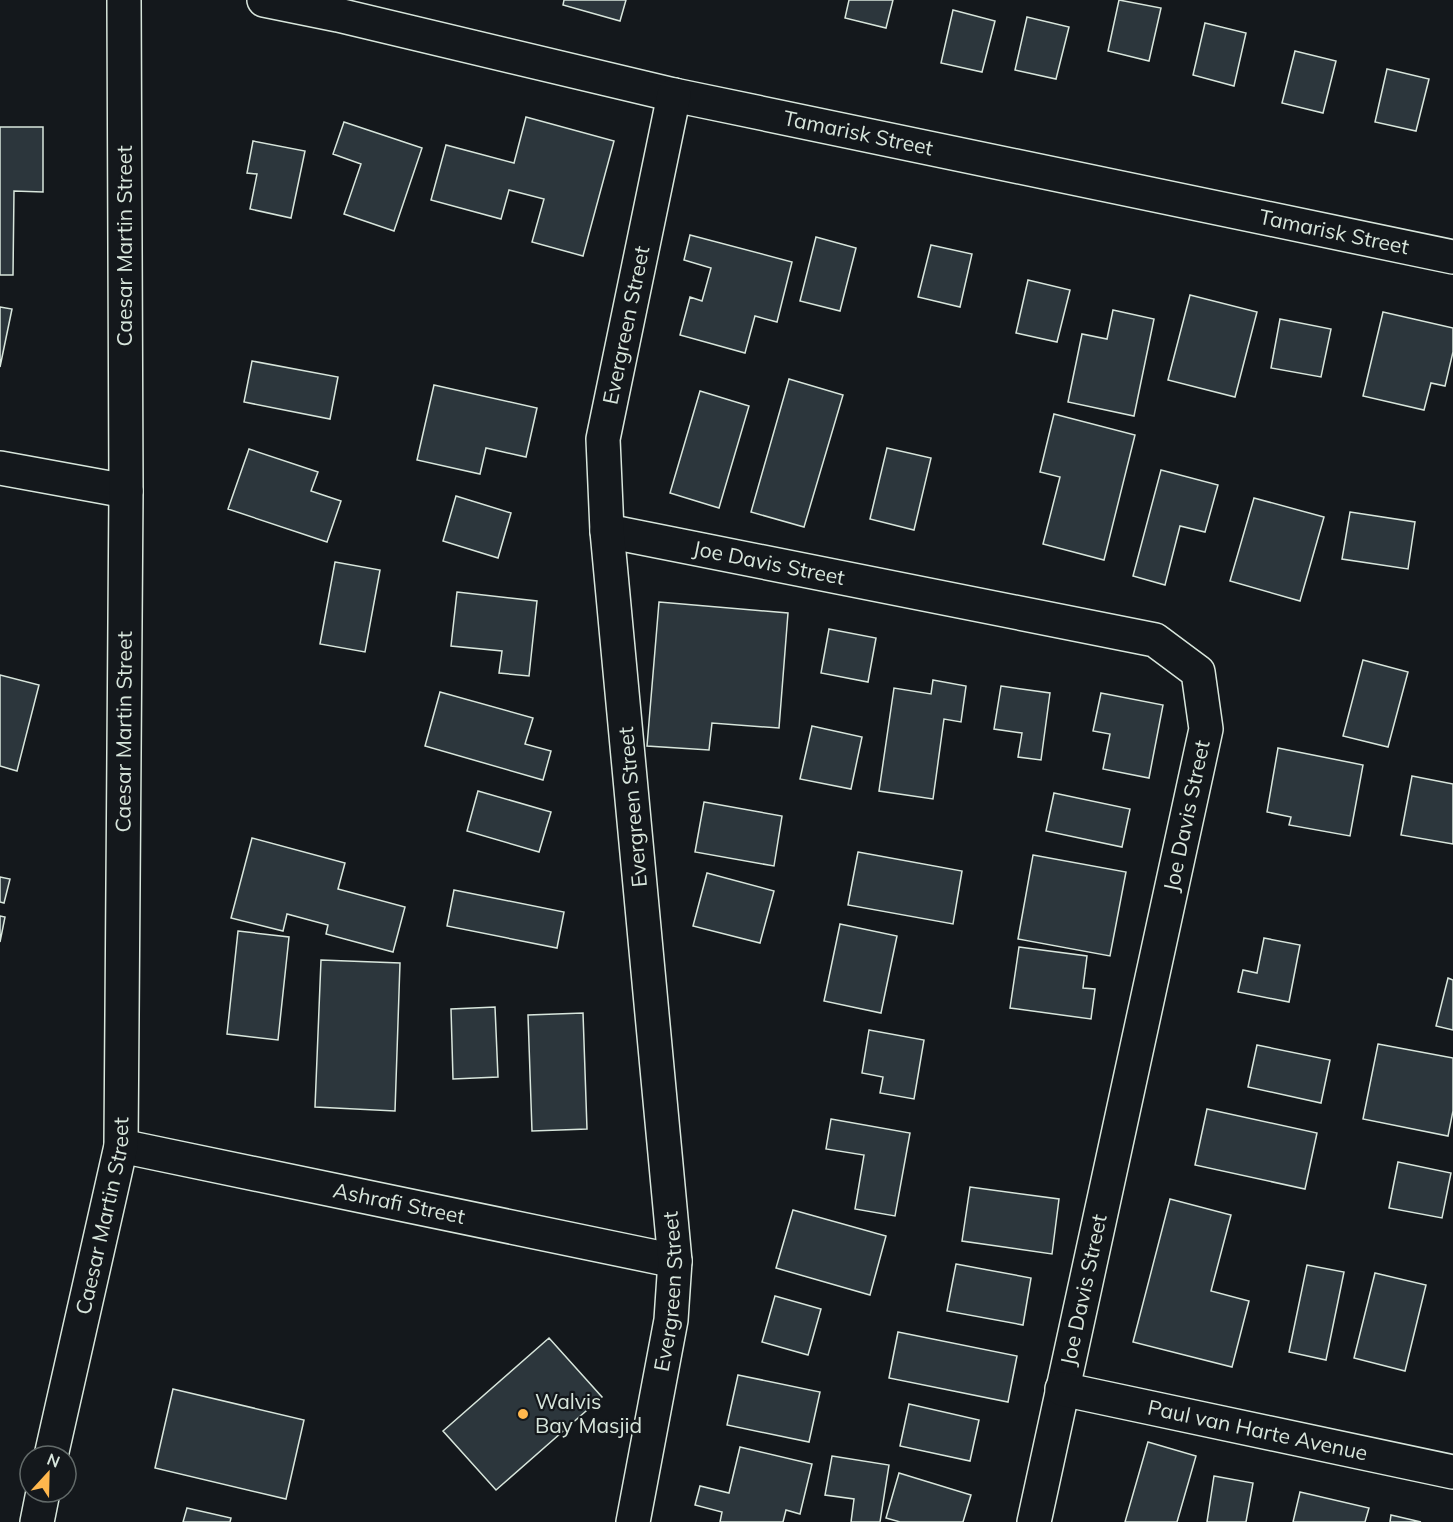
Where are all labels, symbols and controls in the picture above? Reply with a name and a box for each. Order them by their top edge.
street label: Tamarisk Street [781,104,936,161]
street label: Caesar Martin Street [111,145,137,347]
street label: Tamarisk Street [1257,203,1411,259]
street label: Evergreen Street [596,244,654,407]
street label: Joe Davis Street [691,534,847,590]
street label: Caesar Martin Street [109,631,137,833]
street label: Evergreen Street [612,726,652,888]
street label: Joe Davis Street [1157,738,1215,894]
street label: Caesar Martin Street [69,1117,133,1317]
street label: Ashrafi Street [331,1176,467,1229]
street label: Evergreen Street [648,1210,687,1373]
street label: Joe Davis Street [1054,1212,1112,1368]
place label: Walvis Bay Masjid [535,1388,642,1438]
street label: Paul van Harte Avenue [1146,1394,1370,1466]
marker: Walvis Bay Masjid [516,1407,530,1421]
north arrow [18,1444,78,1504]
text: N [44,1449,63,1472]

